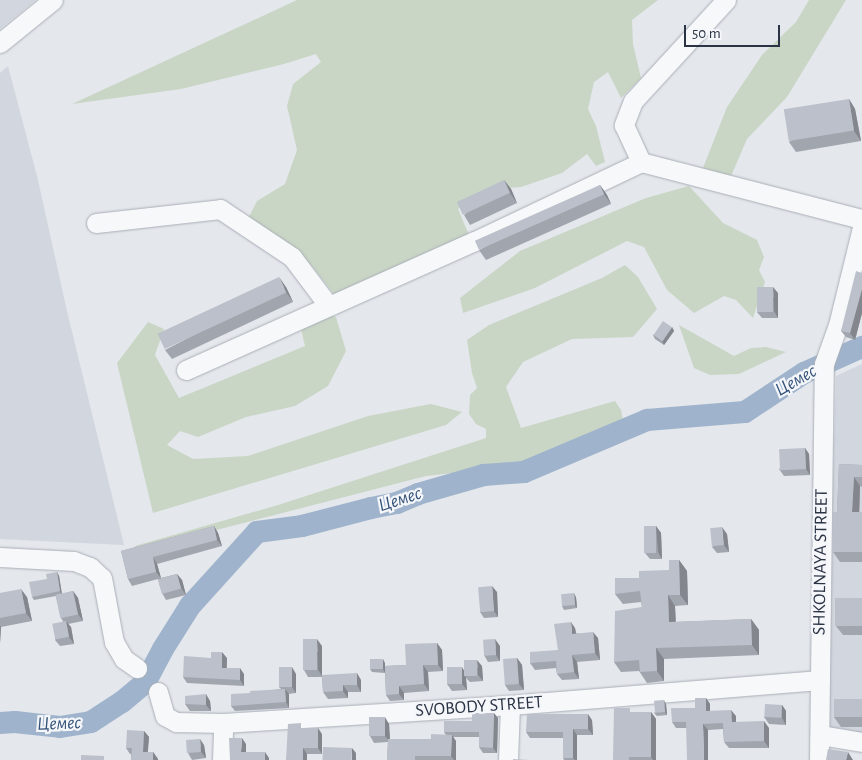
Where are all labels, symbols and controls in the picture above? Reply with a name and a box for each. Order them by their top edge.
scale bar [687,15,783,47]
text: 50 m [692,26,721,41]
water label: Цемес [771,360,821,402]
water label: Цемес [376,482,424,518]
street label: SHKOLNAYA STREET [809,489,833,635]
street label: SVOBODY STREET [415,692,543,722]
water label: Цемес [37,712,81,736]

